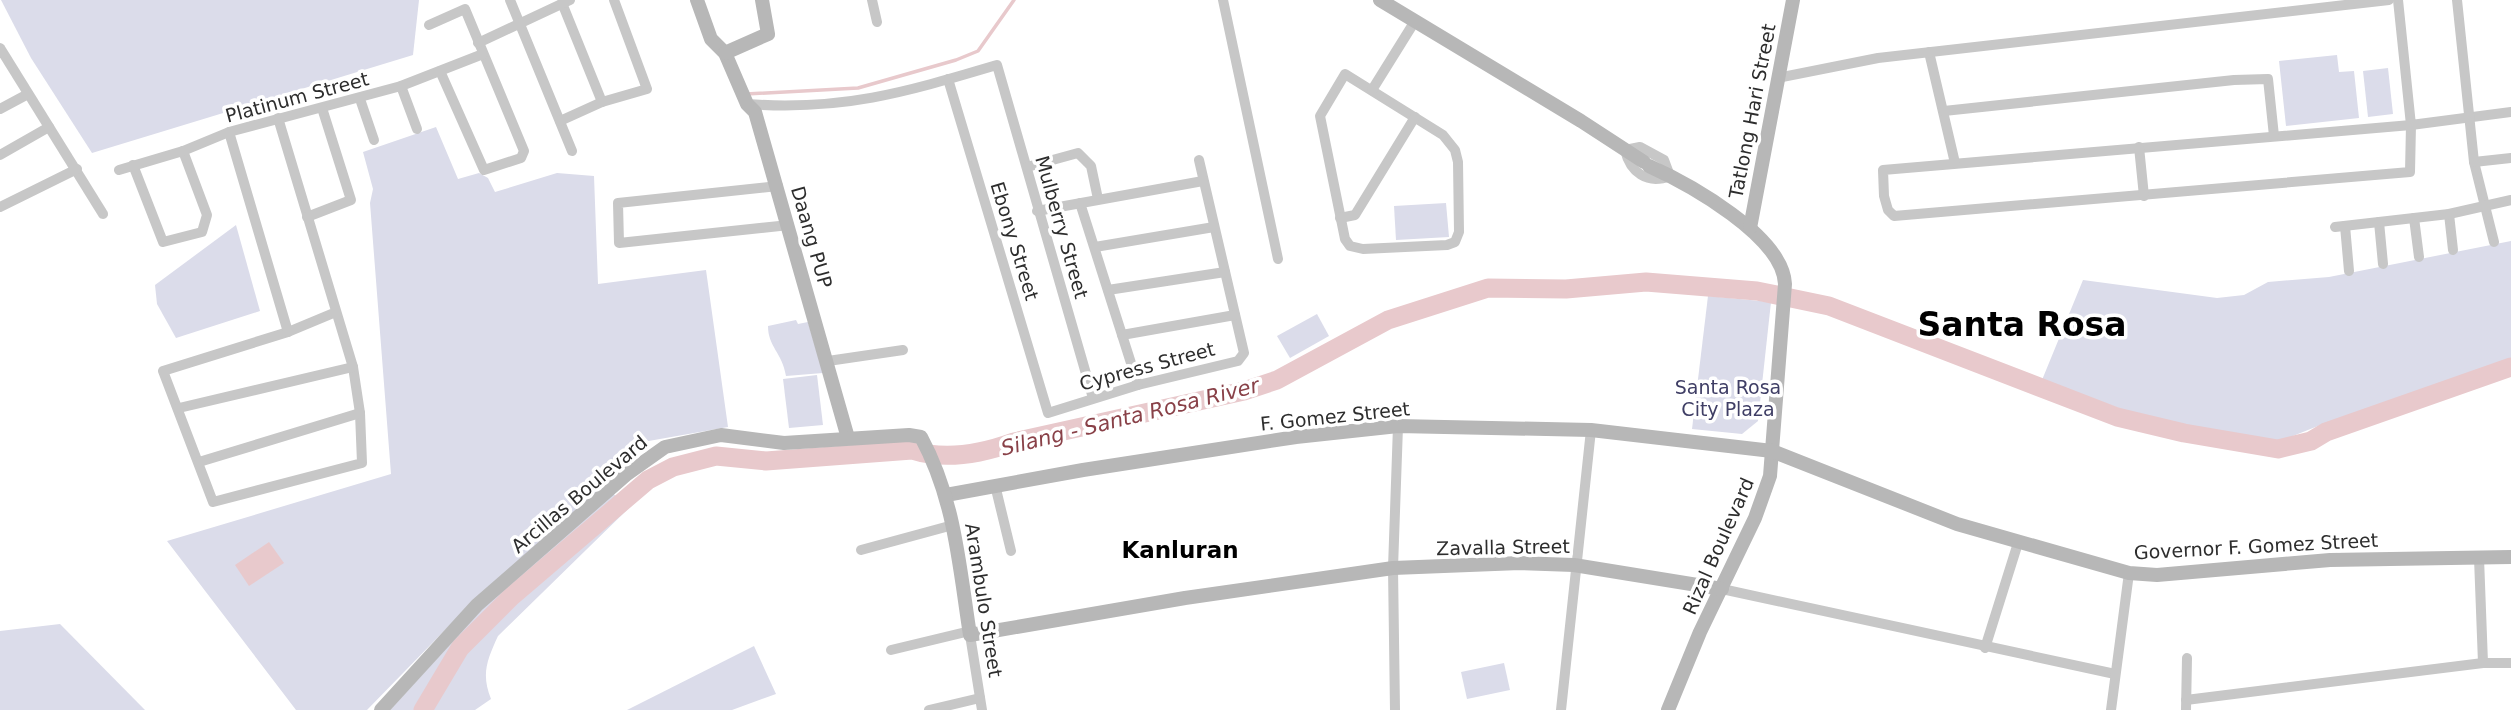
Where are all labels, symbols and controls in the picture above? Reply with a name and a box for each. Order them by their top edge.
street label: Tatlong Hari Street [1724,22,1780,201]
street label: Platinum Street [223,67,371,127]
street label: Mulberry Street [1031,153,1093,301]
street label: Ebony Street [987,179,1043,303]
street label: Daang PUP [787,184,837,290]
district label: Santa Rosa [1917,305,2127,344]
street label: Cypress Street [1077,337,1217,395]
water label: Silang - Santa Rosa River [999,373,1263,461]
park label: Santa Rosa City Plaza [1675,376,1781,420]
street label: F. Gomez Street [1259,397,1411,435]
street label: Arcillas Boulevard [507,431,651,557]
street label: Rizal Boulevard [1678,474,1758,618]
street label: Arambulo Street [961,521,1007,679]
street label: Governor F. Gomez Street [2133,529,2379,563]
street label: Zavalla Street [1436,535,1570,559]
district label: Kanluran [1121,537,1239,563]

